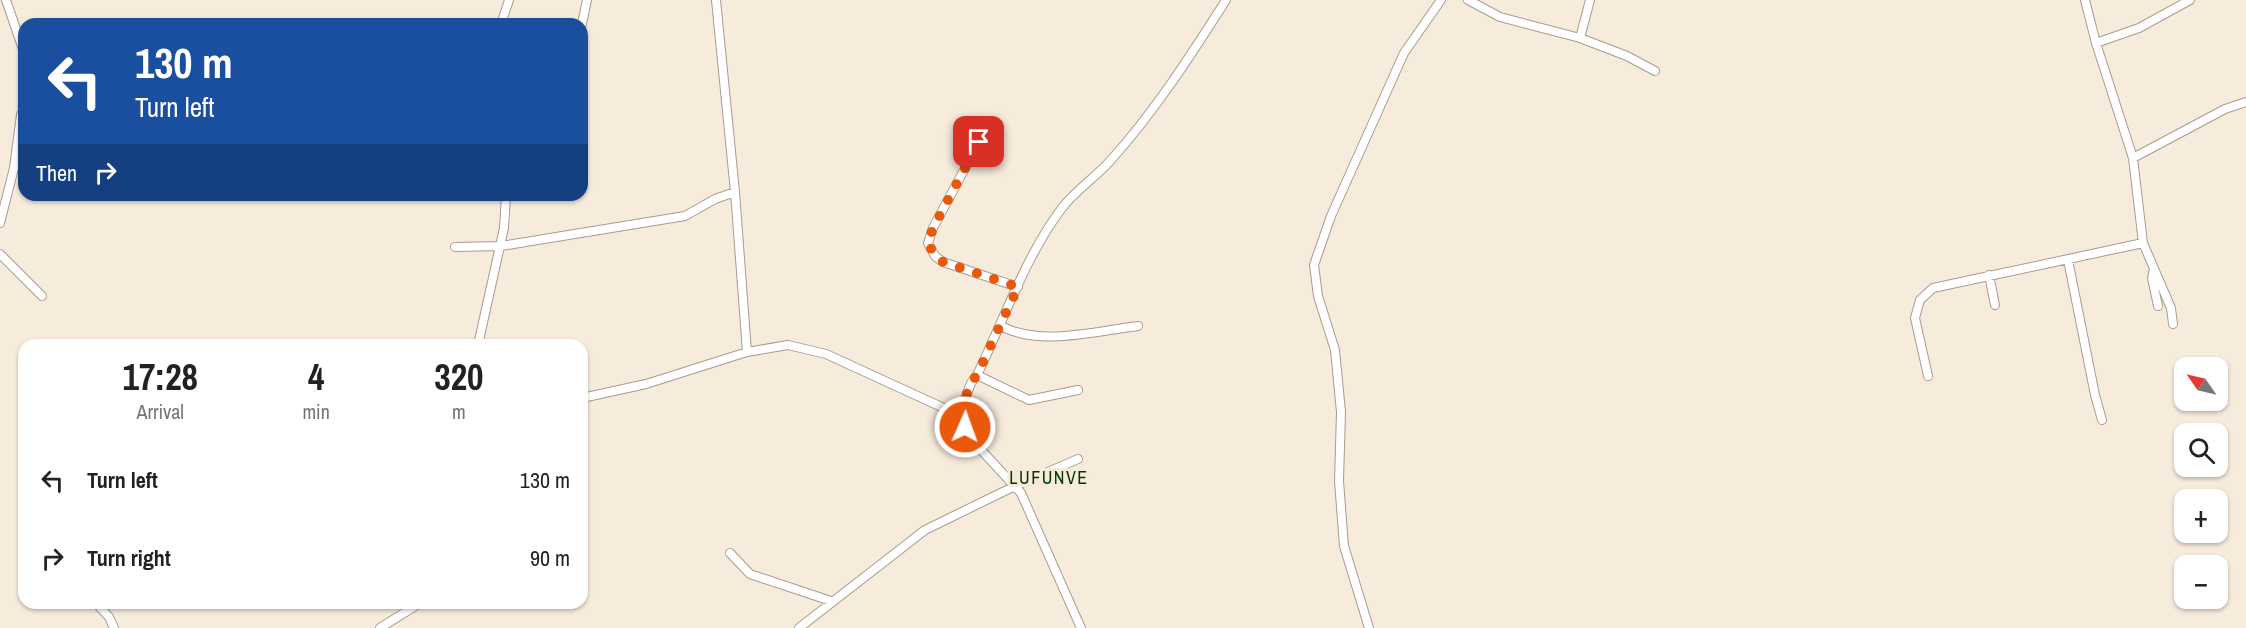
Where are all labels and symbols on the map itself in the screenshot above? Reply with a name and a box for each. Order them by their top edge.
pin [953,116,1004,167]
north arrow [2174,357,2228,411]
position arrow [933,395,997,459]
district label: LUFUNVE [1009,465,1089,490]

